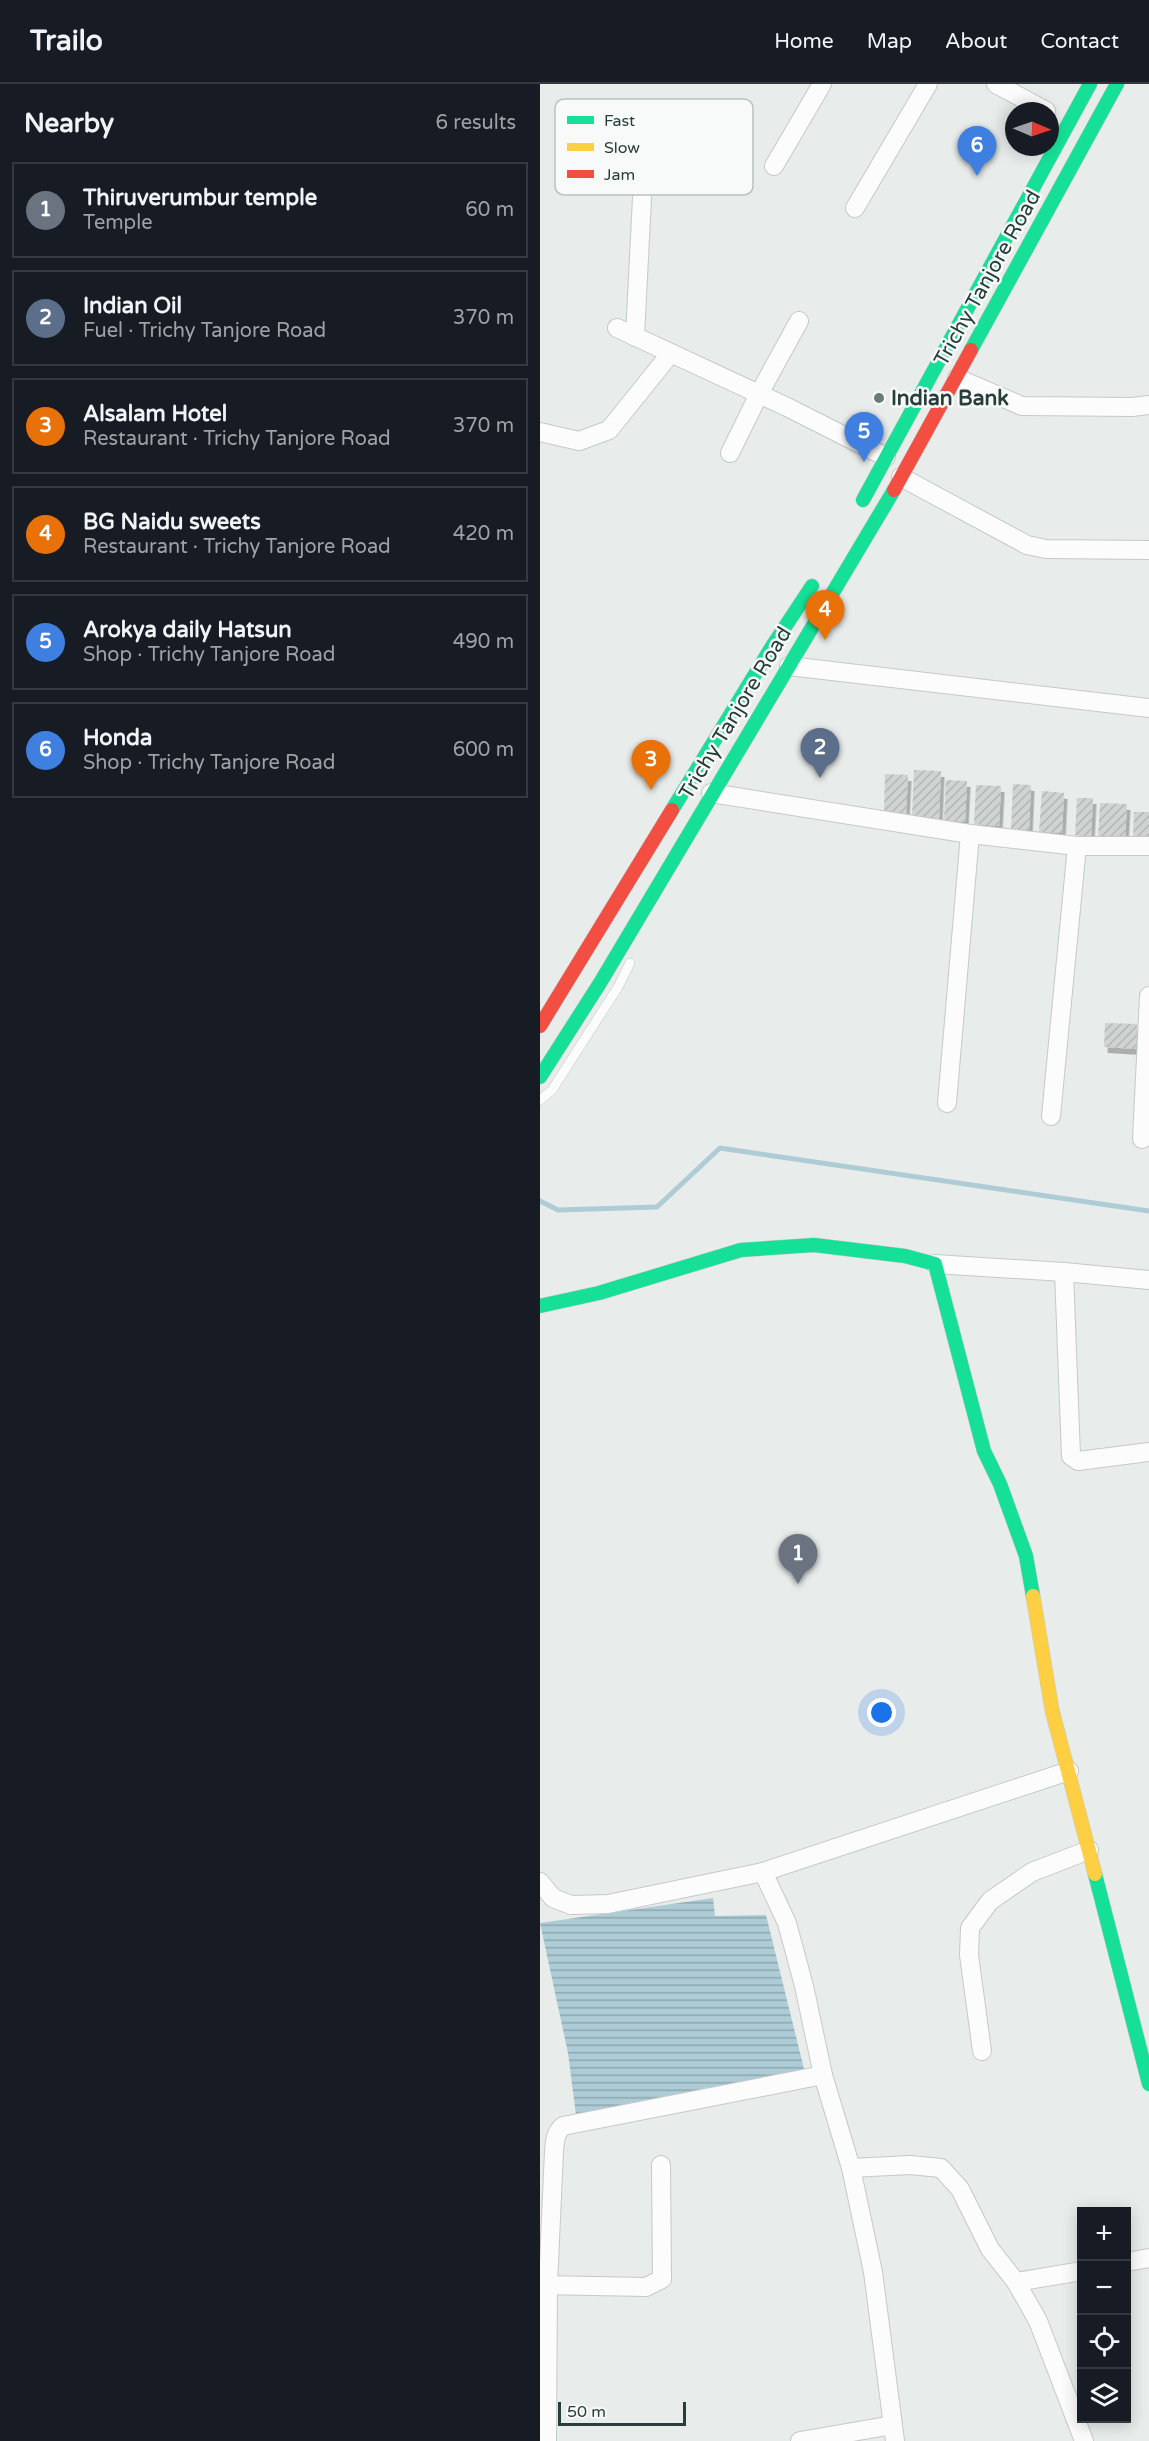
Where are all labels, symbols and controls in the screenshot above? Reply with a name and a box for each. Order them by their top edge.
text: Trailo [30,24,103,58]
text: Home [774,29,834,54]
text: Map [867,29,912,54]
text: About [945,29,1007,54]
text: Contact [1040,29,1119,54]
legend [555,99,753,195]
north arrow [1005,102,1059,156]
text: Nearby [24,108,114,139]
text: 6 results [436,111,516,135]
text: Fast [604,111,635,131]
pin: 6 [958,126,996,176]
text: Slow [604,138,640,158]
text: Jam [604,165,635,185]
text: Thiruverumbur temple [83,185,317,211]
street label: Trichy Tanjore Road [929,186,1046,370]
text: 1 [39,198,52,222]
text: 60 m [465,198,514,222]
text: Temple [83,211,153,235]
text: Indian Oil [83,293,182,319]
text: 2 [39,306,52,330]
text: 370 m [453,306,514,330]
text: Fuel · Trichy Tanjore Road [83,319,326,343]
place label: Indian Bank [891,386,1009,411]
marker: Indian Bank [872,391,886,405]
text: Alsalam Hotel [83,401,227,427]
pin: 5 [844,412,884,462]
text: 3 [39,414,52,438]
text: 370 m [453,414,514,438]
text: Restaurant · Trichy Tanjore Road [83,427,391,451]
text: BG Naidu sweets [83,509,261,535]
text: 4 [39,522,52,546]
text: 420 m [453,522,514,546]
text: Restaurant · Trichy Tanjore Road [83,535,391,559]
pin: 4 [806,590,844,640]
text: Arokya daily Hatsun [83,617,292,643]
street label: Trichy Tanjore Road [674,622,797,804]
text: 5 [39,630,52,654]
text: 490 m [453,630,514,654]
text: Shop · Trichy Tanjore Road [83,643,335,667]
text: Honda [83,725,152,751]
pin: 2 [800,728,840,778]
text: 6 [39,738,52,762]
text: 600 m [453,738,514,762]
pin: 3 [632,740,670,790]
text: Shop · Trichy Tanjore Road [83,751,335,775]
pin: 1 [778,1534,818,1584]
your location [867,1698,896,1727]
map controls [1077,2207,1131,2423]
button: + [1077,2207,1131,2261]
button: − [1077,2261,1131,2315]
button: locate [1077,2315,1131,2369]
button: layers [1077,2369,1131,2423]
scale bar [558,2399,686,2426]
text: 50 m [567,2402,606,2422]

